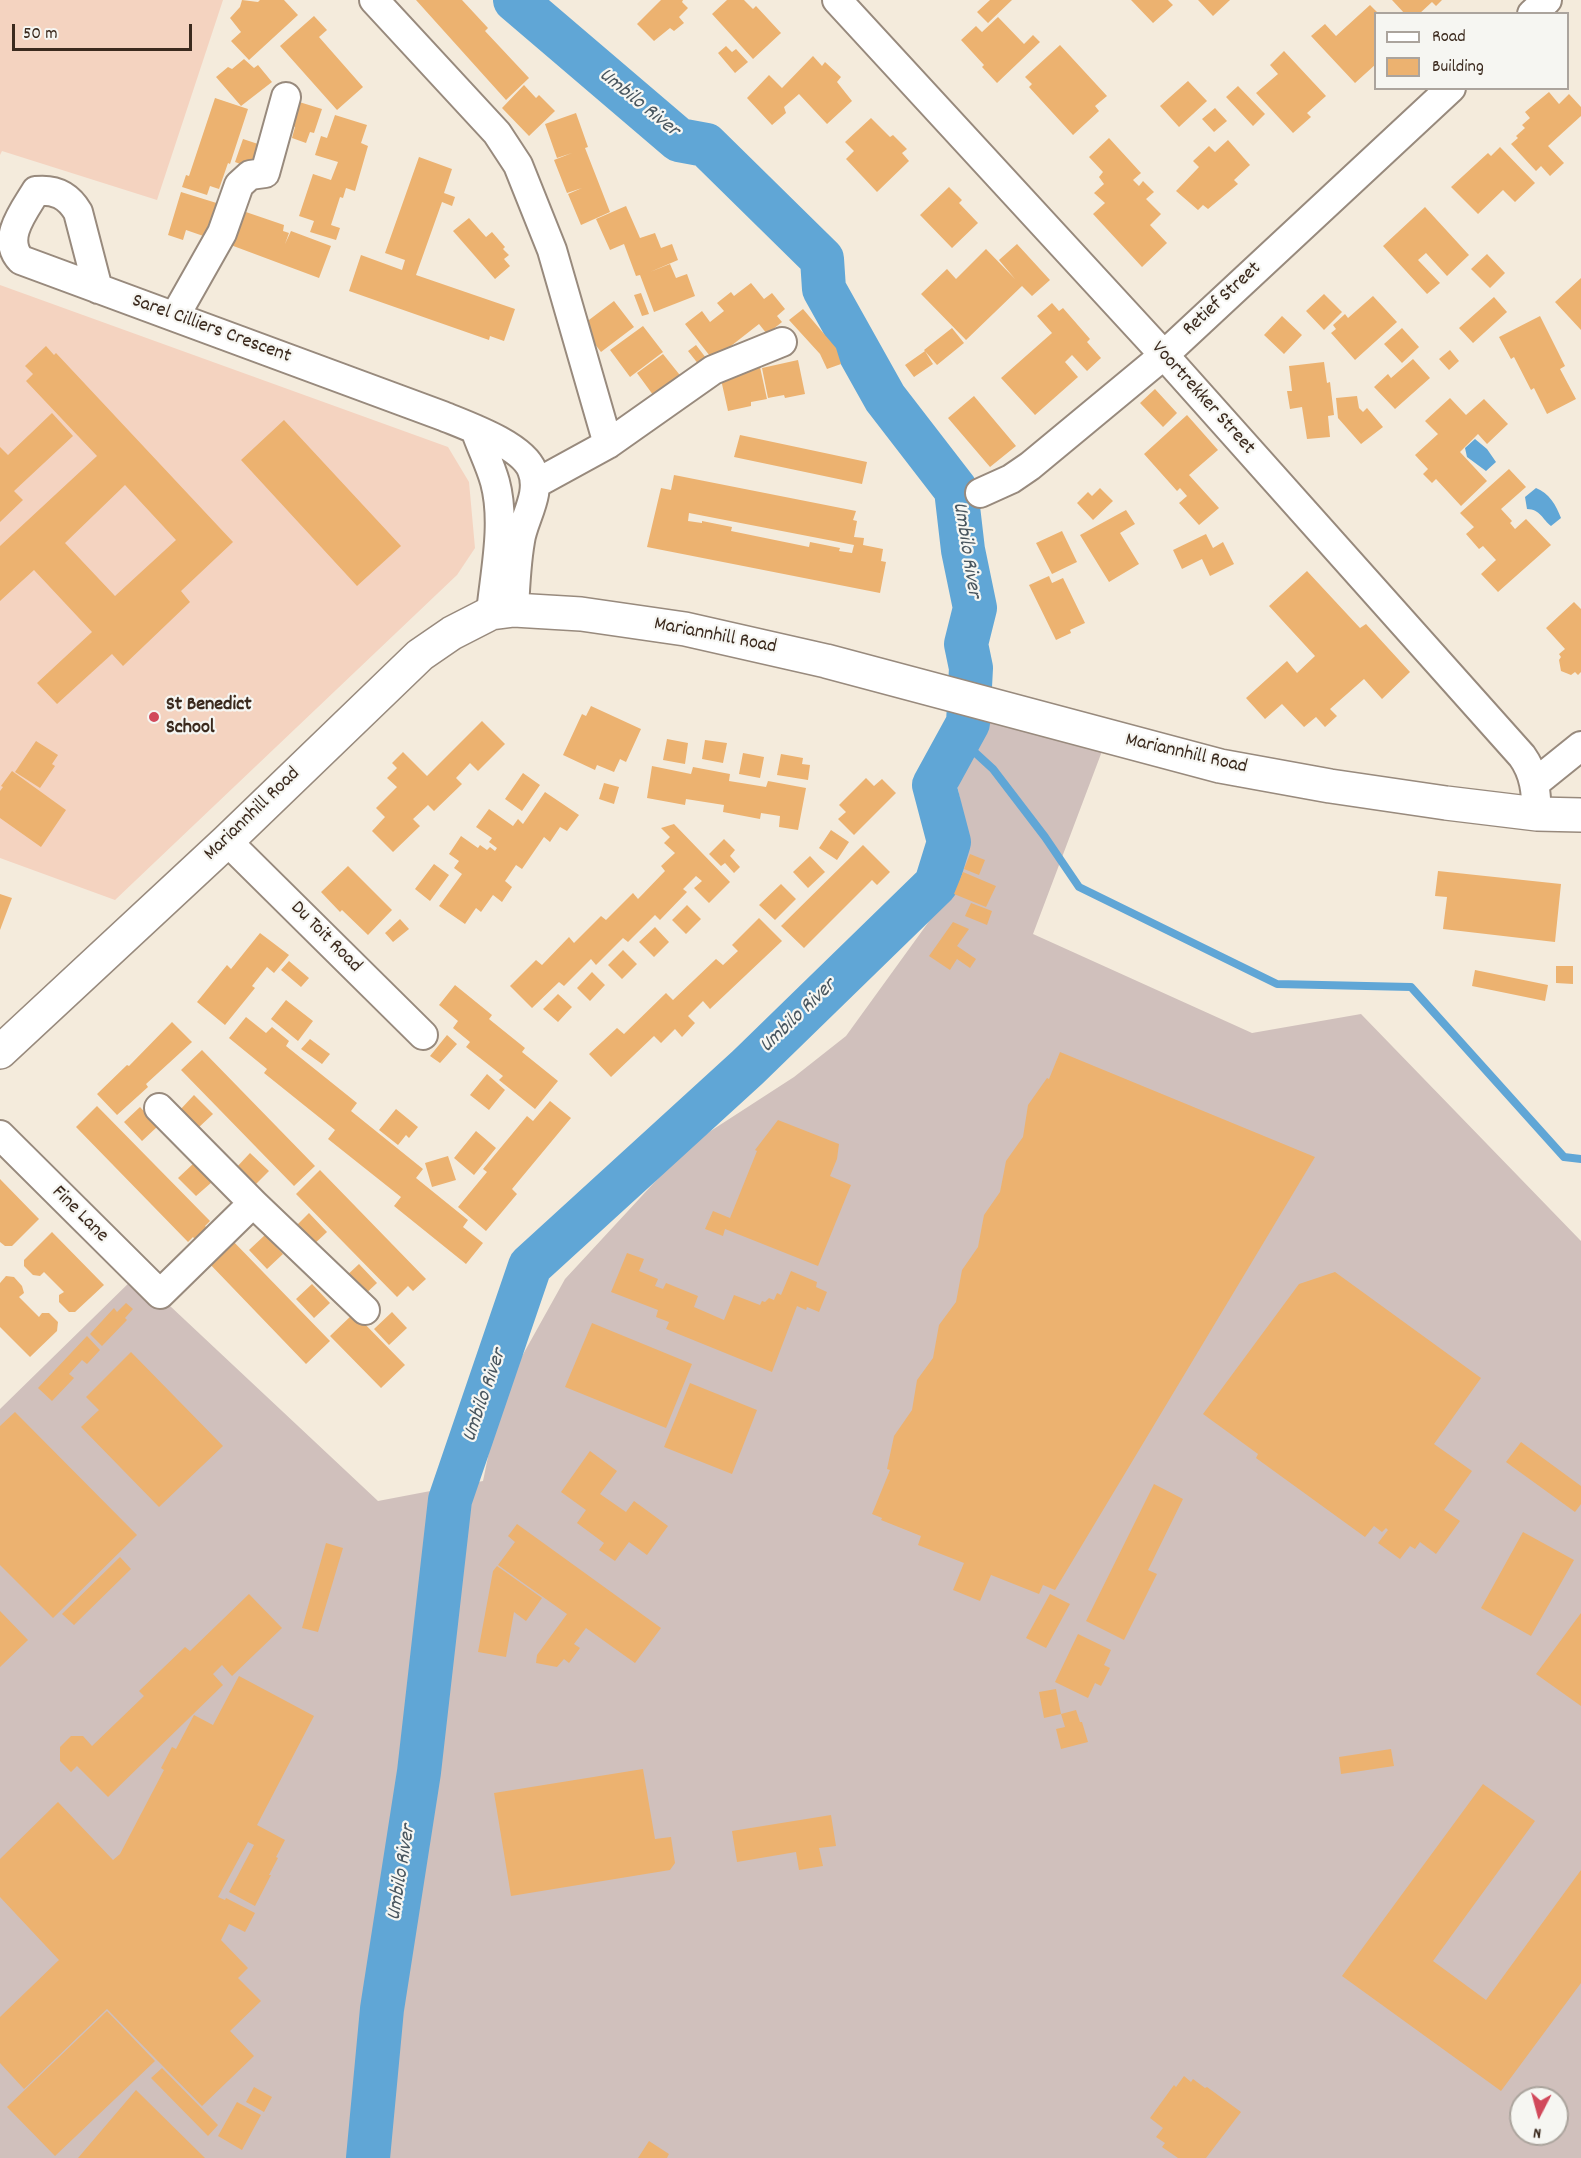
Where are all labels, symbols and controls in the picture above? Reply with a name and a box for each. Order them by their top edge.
scale bar [15,12,195,50]
legend [1374,12,1569,90]
text: 50 m [23,22,58,47]
text: Road [1432,25,1466,50]
text: Building [1432,55,1484,80]
water label: Umbilo River [593,64,683,144]
street label: Retief Street [1179,258,1267,342]
street label: Sarel Cilliers Crescent [128,290,294,370]
street label: Voortrekker Street [1145,337,1259,461]
water label: Umbilo River [945,500,985,600]
street label: Mariannhill Road [652,613,778,661]
place label: St Benedict School [166,694,252,741]
marker: St Benedict School [147,710,161,724]
street label: Mariannhill Road [1123,729,1249,781]
street label: Mariannhill Road [200,763,306,867]
street label: Du Toit Road [284,897,366,979]
water label: Umbilo River [756,974,842,1060]
street label: Fine Lane [45,1181,113,1249]
water label: Umbilo River [458,1346,514,1446]
water label: Umbilo River [383,1823,423,1923]
north arrow [1509,2086,1569,2146]
text: N [1532,2121,1542,2144]

